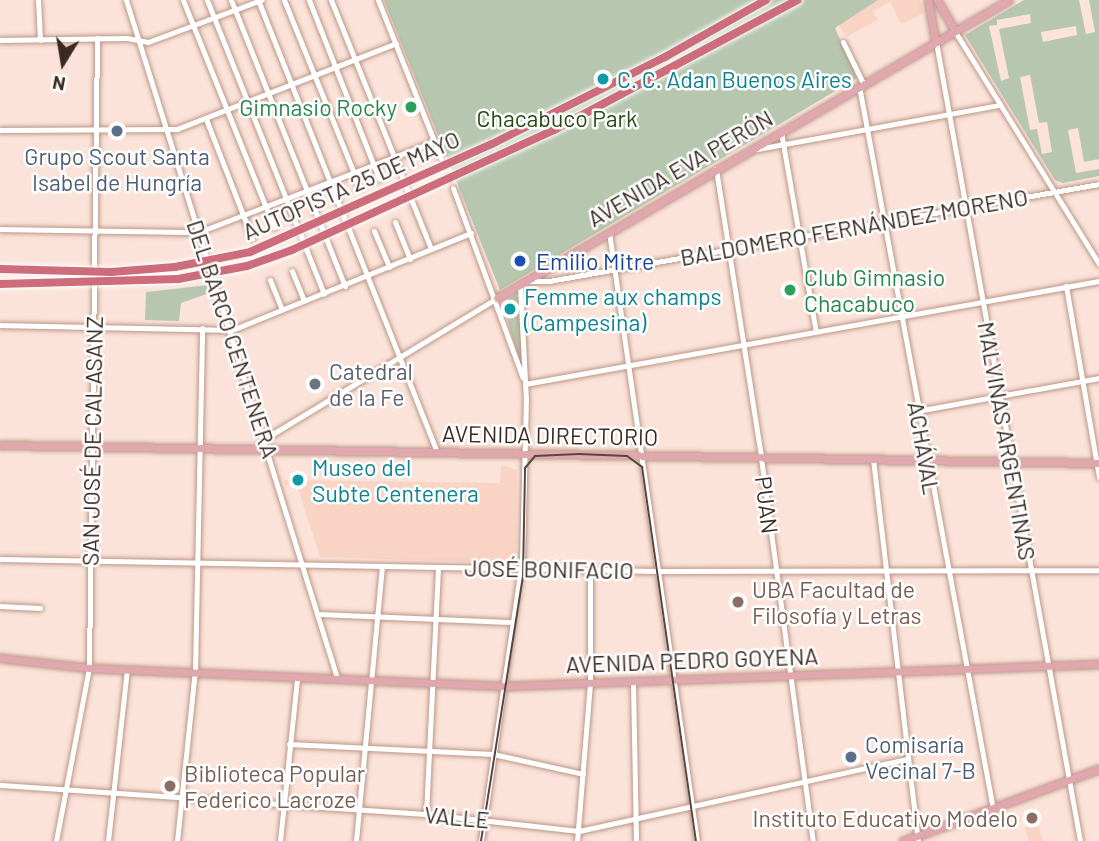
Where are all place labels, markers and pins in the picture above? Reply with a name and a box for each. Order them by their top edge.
place label: C. C. Adan Buenos Aires [617,65,852,93]
marker: C. C. Adan Buenos Aires [595,71,611,87]
place label: Gimnasio Rocky [239,93,397,121]
marker: Gimnasio Rocky [403,99,419,115]
marker: Grupo Scout Santa Isabel de Hungría [109,123,125,139]
place label: Grupo Scout Santa Isabel de Hungría [24,142,210,196]
place label: Emilio Mitre [536,247,654,275]
marker: Emilio Mitre [510,251,530,271]
place label: Club Gimnasio Chacabuco [804,263,945,317]
place label: Femme aux champs (Campesina) [524,282,722,336]
marker: Club Gimnasio Chacabuco [782,282,798,298]
marker: Femme aux champs (Campesina) [502,301,518,317]
place label: Catedral de la Fe [329,357,413,411]
marker: Catedral de la Fe [307,376,323,392]
place label: Museo del Subte Centenera [312,453,479,507]
marker: Museo del Subte Centenera [290,472,306,488]
place label: UBA Facultad de Filosofía y Letras [752,575,922,629]
marker: UBA Facultad de Filosofía y Letras [730,594,746,610]
place label: Comisaría Vecinal 7-B [865,730,976,784]
marker: Comisaría Vecinal 7-B [843,749,859,765]
place label: Biblioteca Popular Federico Lacroze [184,759,365,813]
marker: Biblioteca Popular Federico Lacroze [162,778,178,794]
place label: Instituto Educativo Modelo [753,804,1018,832]
marker: Instituto Educativo Modelo [1024,810,1040,826]

